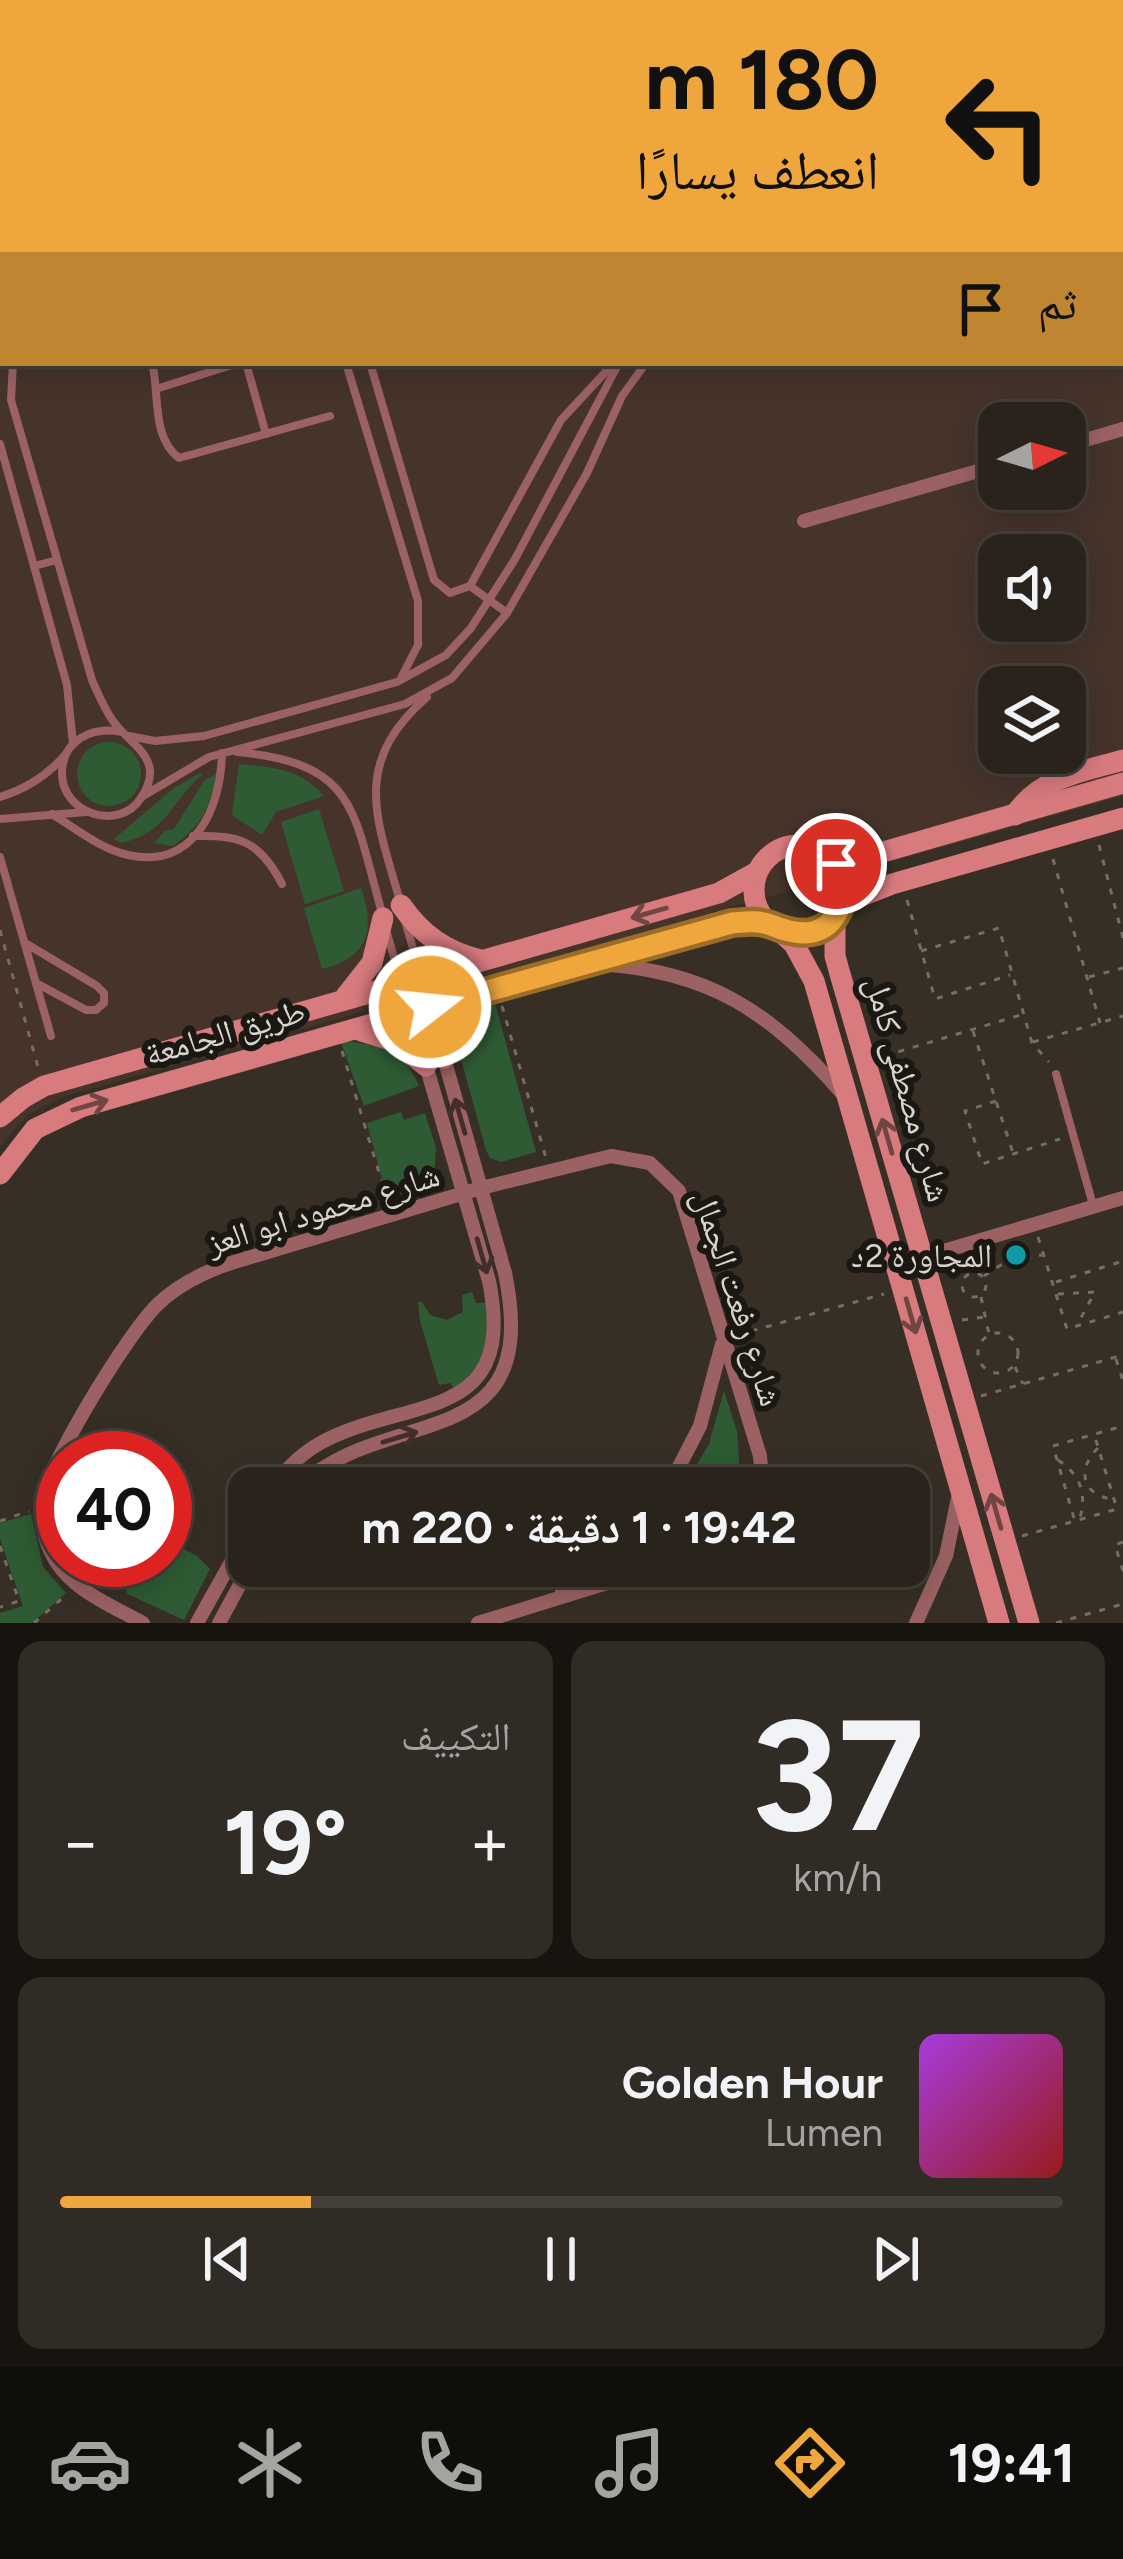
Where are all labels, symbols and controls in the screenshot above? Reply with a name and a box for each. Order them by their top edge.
text: 180 m [644,29,879,130]
icon: left [921,48,1077,204]
text: انعطف يسارًا [636,138,879,203]
icon: arrive [948,276,1014,342]
text: ثم [1038,276,1077,330]
north arrow [978,402,1086,510]
map controls [978,402,1086,774]
button: sound [978,534,1086,642]
button: layers [978,666,1086,774]
pin [785,813,887,915]
icon: arrive [803,831,869,897]
one-way arrow [630,903,668,925]
position arrow [367,944,493,1070]
street label: شارع مصطفى كامل [856,972,959,1206]
street label: طريق الجامعة [141,991,310,1074]
one-way arrow [70,1093,108,1115]
one-way arrow [448,1098,470,1136]
one-way arrow [875,1118,897,1156]
street label: شارع محمود ابو العز [201,1155,444,1264]
street label: شارع رفعت الجمال [684,1185,791,1411]
place label: المجاورة 2د [851,1236,992,1275]
one-way arrow [472,1237,494,1275]
marker: المجاورة 2د [1003,1242,1029,1268]
one-way arrow [901,1296,923,1334]
one-way arrow [380,1425,418,1447]
speed limit sign: 40 [36,1431,192,1587]
one-way arrow [984,1493,1006,1531]
text: 19:42 · 1 دقيقة · 220 m [362,1500,796,1554]
text: 37 [751,1682,925,1869]
text: التكييف [401,1713,511,1760]
text: 19° [223,1788,347,1897]
text: − [60,1802,101,1882]
text: + [469,1802,510,1882]
text: km/h [793,1854,882,1901]
text: Golden Hour [622,2055,883,2109]
text: Lumen [765,2109,883,2156]
icon: previous [194,2226,260,2292]
icon: pause [528,2226,594,2292]
icon: next [863,2226,929,2292]
icon: car [48,2421,132,2505]
icon: climate [228,2421,312,2505]
icon: phone [408,2421,492,2505]
icon: music [588,2421,672,2505]
icon: directions [768,2421,852,2505]
text: 19:41 [948,2431,1075,2496]

